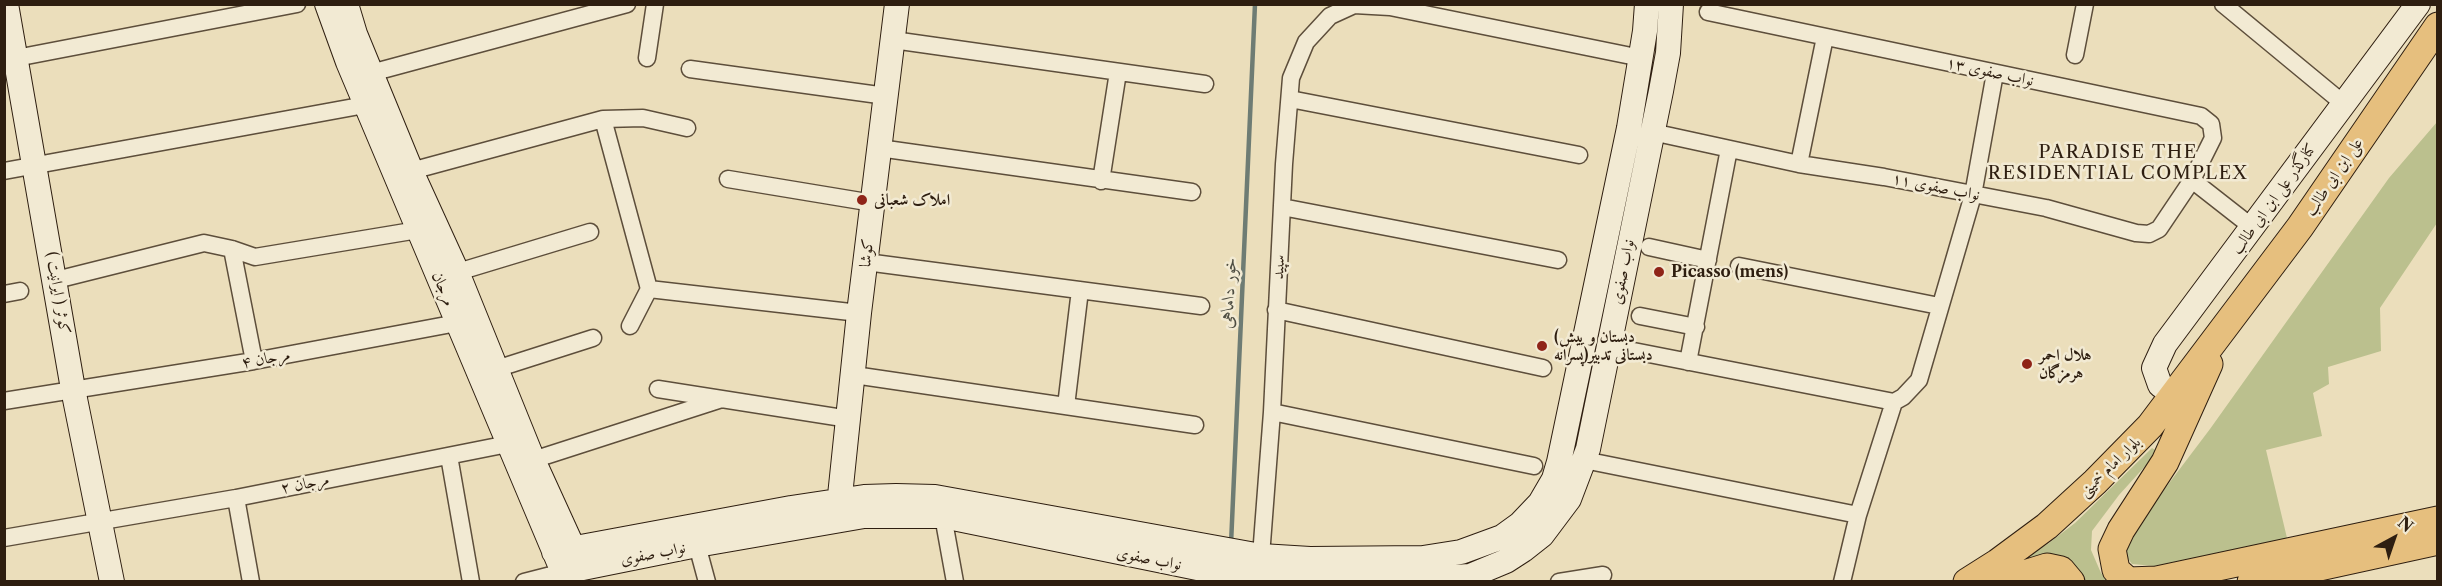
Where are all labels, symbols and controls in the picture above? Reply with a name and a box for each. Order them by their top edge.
street label: نواب صفوی ۱۳ [1944,53,2036,91]
street label: علی ابن ابی طالب [2301,134,2367,220]
street label: کنارگذر علی ابن ابی طالب [2227,140,2321,258]
district label: PARADISE THE RESIDENTIAL COMPLEX [1988,142,2248,184]
street label: نواب صفوی ۱۱ [1890,169,1982,205]
place label: املاک شعبانی [874,190,950,210]
marker: املاک شعبانی [855,193,869,207]
street label: کوشا [856,238,878,268]
street label: نواب صفوی [1607,238,1639,306]
street label: کوثر ( ایرانیت ) [42,250,74,336]
street label: سپید [1269,254,1289,280]
water label: خور داماهی [1216,257,1242,329]
place label: Picasso (mens) [1671,262,1788,282]
marker: Picasso (mens) [1652,265,1666,279]
street label: مرجان [427,269,459,309]
place label: (دبستان و پیش دبستانی تدبیر(پسرانه [1554,327,1653,365]
marker: (دبستان و پیش دبستانی تدبیر(پسرانه [1535,339,1549,353]
street label: مرجان ۴ [240,345,292,373]
place label: هلال احمر هرمزگان [2039,345,2092,383]
marker: هلال احمر هرمزگان [2020,357,2034,371]
street label: بلوار امام خمینی [2075,433,2145,501]
street label: مرجان ۲ [279,470,331,498]
north arrow [2364,508,2424,568]
text: N [2394,512,2417,536]
street label: نواب صفوی [619,538,687,570]
street label: نواب صفوی [1115,543,1183,575]

